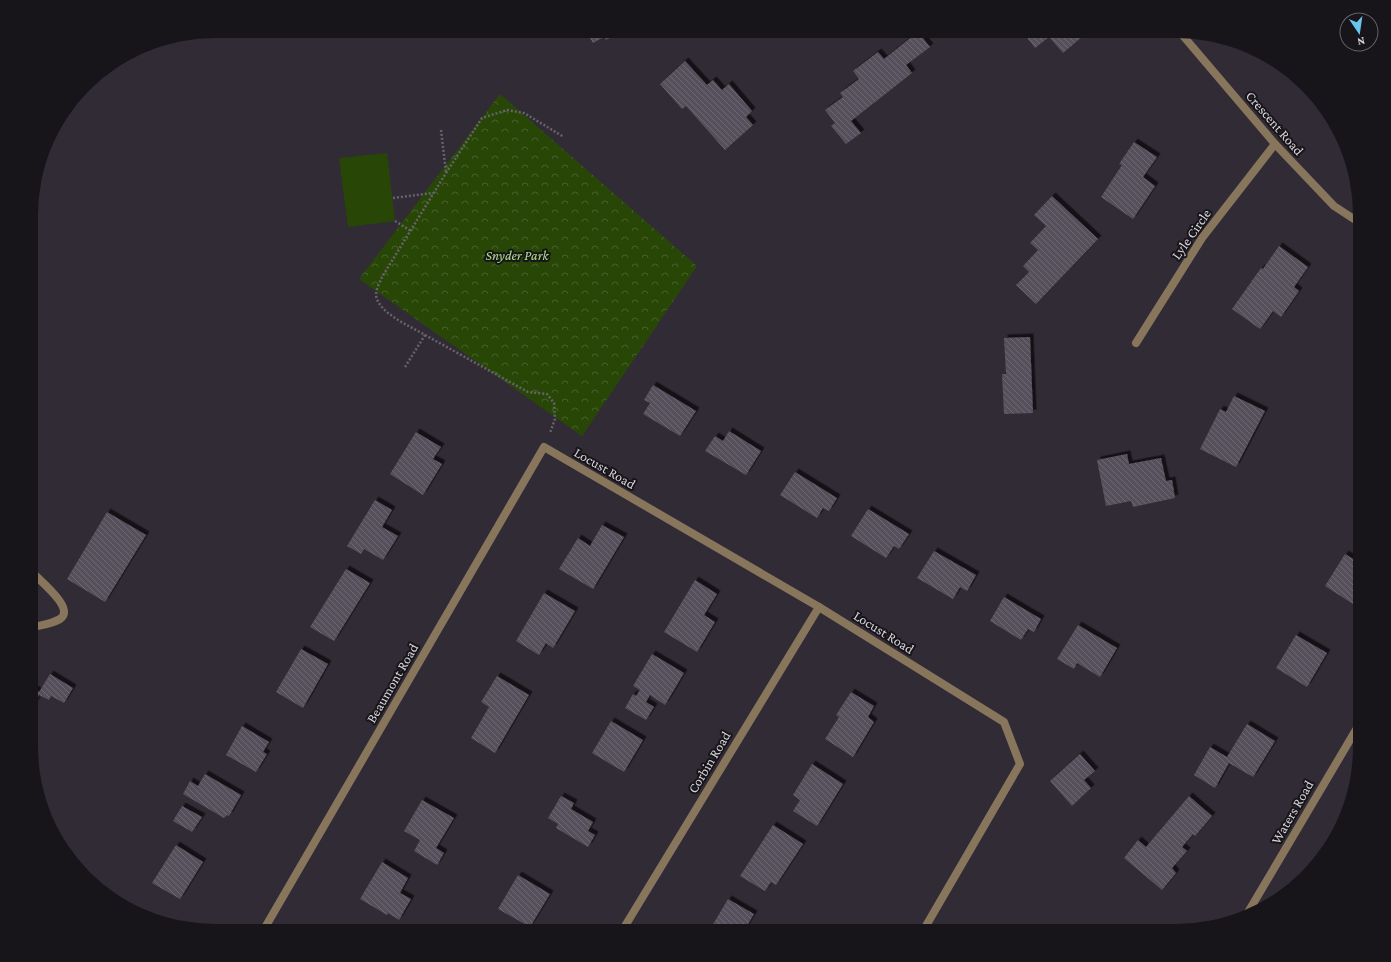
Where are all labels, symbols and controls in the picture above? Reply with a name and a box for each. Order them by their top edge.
north arrow [1339,12,1379,52]
text: N [1356,35,1366,49]
street label: Crescent Road [1243,88,1308,159]
street label: Lyle Circle [1168,206,1214,262]
park label: Snyder Park [485,247,549,263]
street label: Locust Road [571,444,639,492]
street label: Locust Road [851,607,918,657]
street label: Beaumont Road [363,640,422,726]
street label: Corbin Road [684,728,734,796]
street label: Waters Road [1267,777,1317,847]

